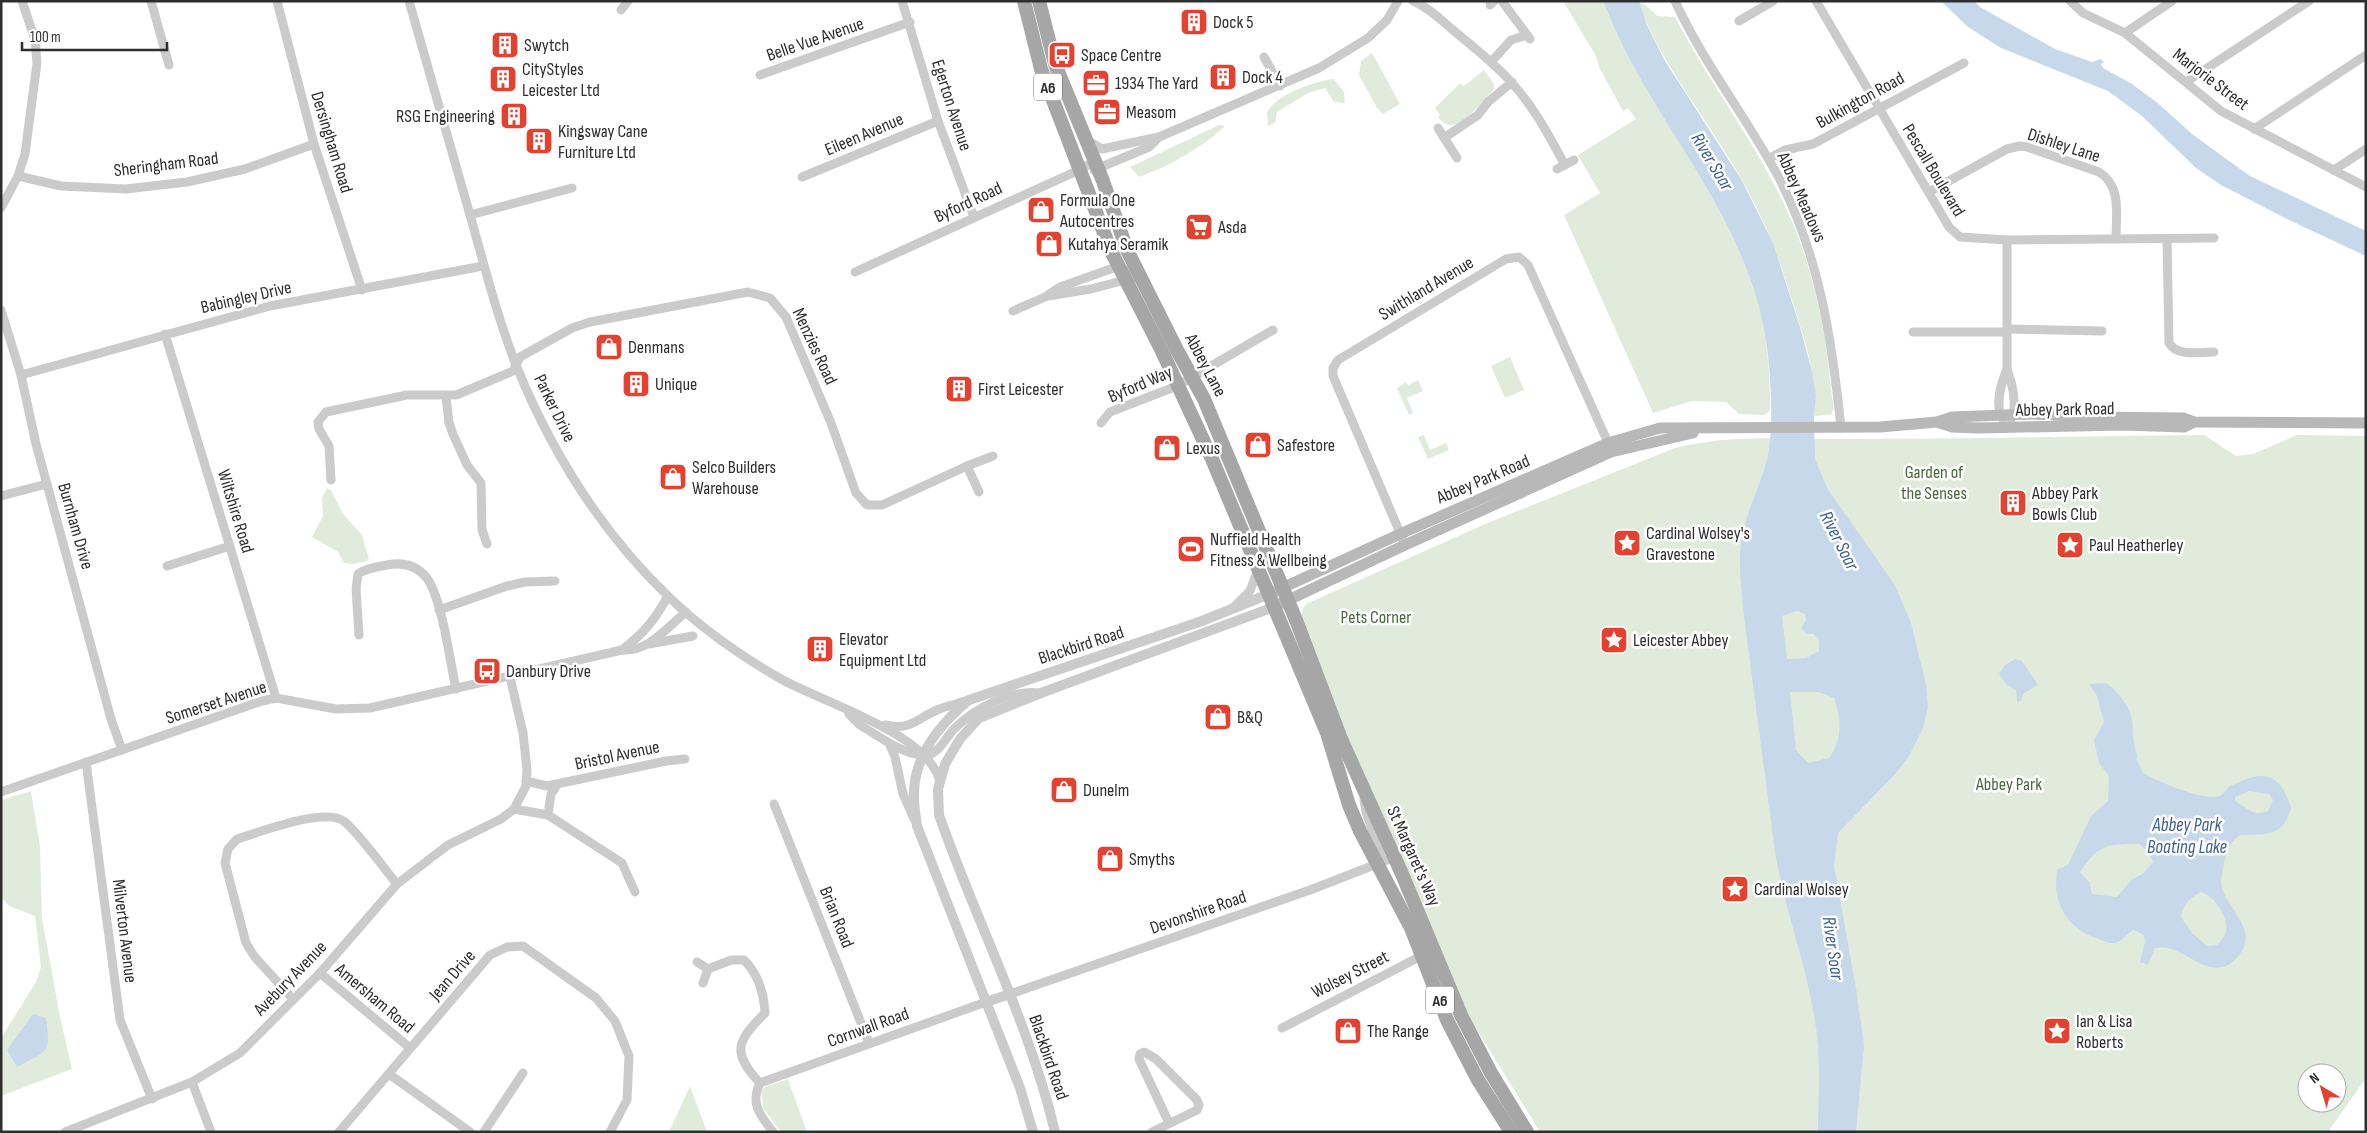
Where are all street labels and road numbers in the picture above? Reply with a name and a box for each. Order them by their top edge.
street label: Belle Vue Avenue [764,13,867,66]
street label: Marjorie Street [2168,44,2253,115]
street label: Egerton Avenue [927,57,976,153]
street label: Bulkington Road [1813,68,1908,133]
road number: A6 [1034,74,1062,100]
street label: Dersingham Road [306,89,357,195]
street label: Eileen Avenue [822,109,907,160]
street label: Pescall Boulevard [1898,120,1969,220]
street label: Dishley Lane [2025,124,2103,167]
street label: Sheringham Road [113,148,219,181]
street label: Abbey Meadows [1772,148,1831,245]
street label: Byford Road [931,178,1005,227]
street label: Swithland Avenue [1375,252,1477,325]
street label: Babingley Drive [199,277,293,318]
street label: Menzies Road [788,305,841,388]
street label: Abbey Lane [1180,329,1231,400]
street label: Byford Way [1105,362,1175,407]
street label: Parker Drive [529,371,580,446]
street label: Abbey Park Road [2014,398,2115,421]
street label: Abbey Park Road [1433,450,1533,509]
street label: Wiltshire Road [213,467,258,555]
street label: Burnham Drive [53,481,98,572]
street label: Blackbird Road [1036,622,1126,669]
street label: Somerset Avenue [163,676,269,729]
street label: Bristol Avenue [573,736,661,775]
street label: St Margaret's Way [1382,803,1445,909]
street label: Milverton Avenue [108,878,141,984]
street label: Brian Road [815,884,858,951]
street label: Devonshire Road [1147,886,1249,939]
street label: Avebury Avenue [249,937,331,1021]
street label: Jean Drive [424,946,480,1006]
street label: Wolsey Street [1308,946,1393,1003]
street label: Amersham Road [330,958,419,1038]
road number: A6 [1426,986,1454,1014]
street label: Cornwall Road [825,1003,912,1052]
street label: Blackbird Road [1024,1012,1073,1102]

